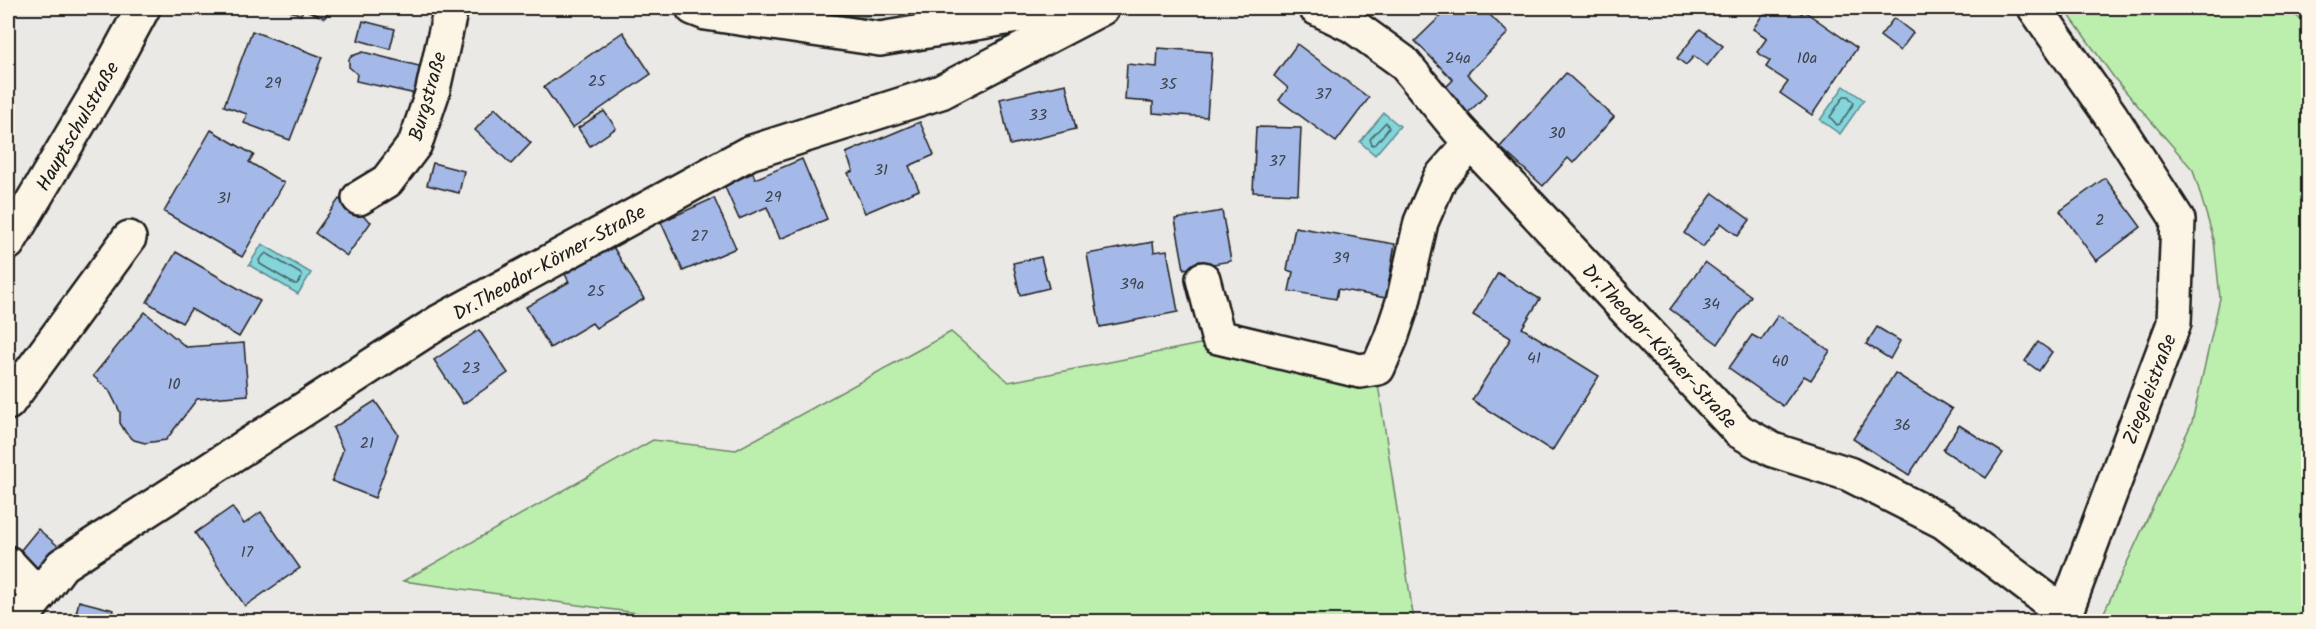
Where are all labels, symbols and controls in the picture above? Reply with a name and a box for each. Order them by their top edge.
house number: 24a [1445,46,1471,71]
house number: 10a [1797,46,1817,71]
street label: Burgstraße [401,48,457,145]
street label: Hauptschulstraße [29,56,129,198]
house number: 25 [588,69,607,94]
house number: 29 [264,71,282,96]
house number: 35 [1159,72,1178,97]
house number: 37 [1315,82,1332,107]
house number: 33 [1029,103,1047,128]
house number: 30 [1548,121,1566,146]
house number: 37 [1269,149,1286,174]
house number: 31 [874,158,888,183]
house number: 29 [764,185,782,210]
house number: 31 [217,186,231,211]
street label: Dr.Theodor-Körner-Straße [447,197,652,330]
house number: 2 [2095,208,2105,233]
house number: 27 [691,224,708,249]
house number: 39 [1333,246,1350,271]
street label: Dr.Theodor-Körner-Straße [1573,257,1744,437]
house number: 39a [1120,272,1144,297]
house number: 25 [587,279,606,304]
house number: 34 [1702,292,1720,317]
street label: Ziegeleistraße [2115,330,2187,450]
house number: 41 [1527,346,1541,371]
house number: 40 [1772,349,1788,374]
house number: 23 [462,356,480,381]
house number: 10 [167,372,181,397]
house number: 36 [1893,413,1911,438]
house number: 21 [360,431,374,456]
house number: 17 [241,540,254,565]

